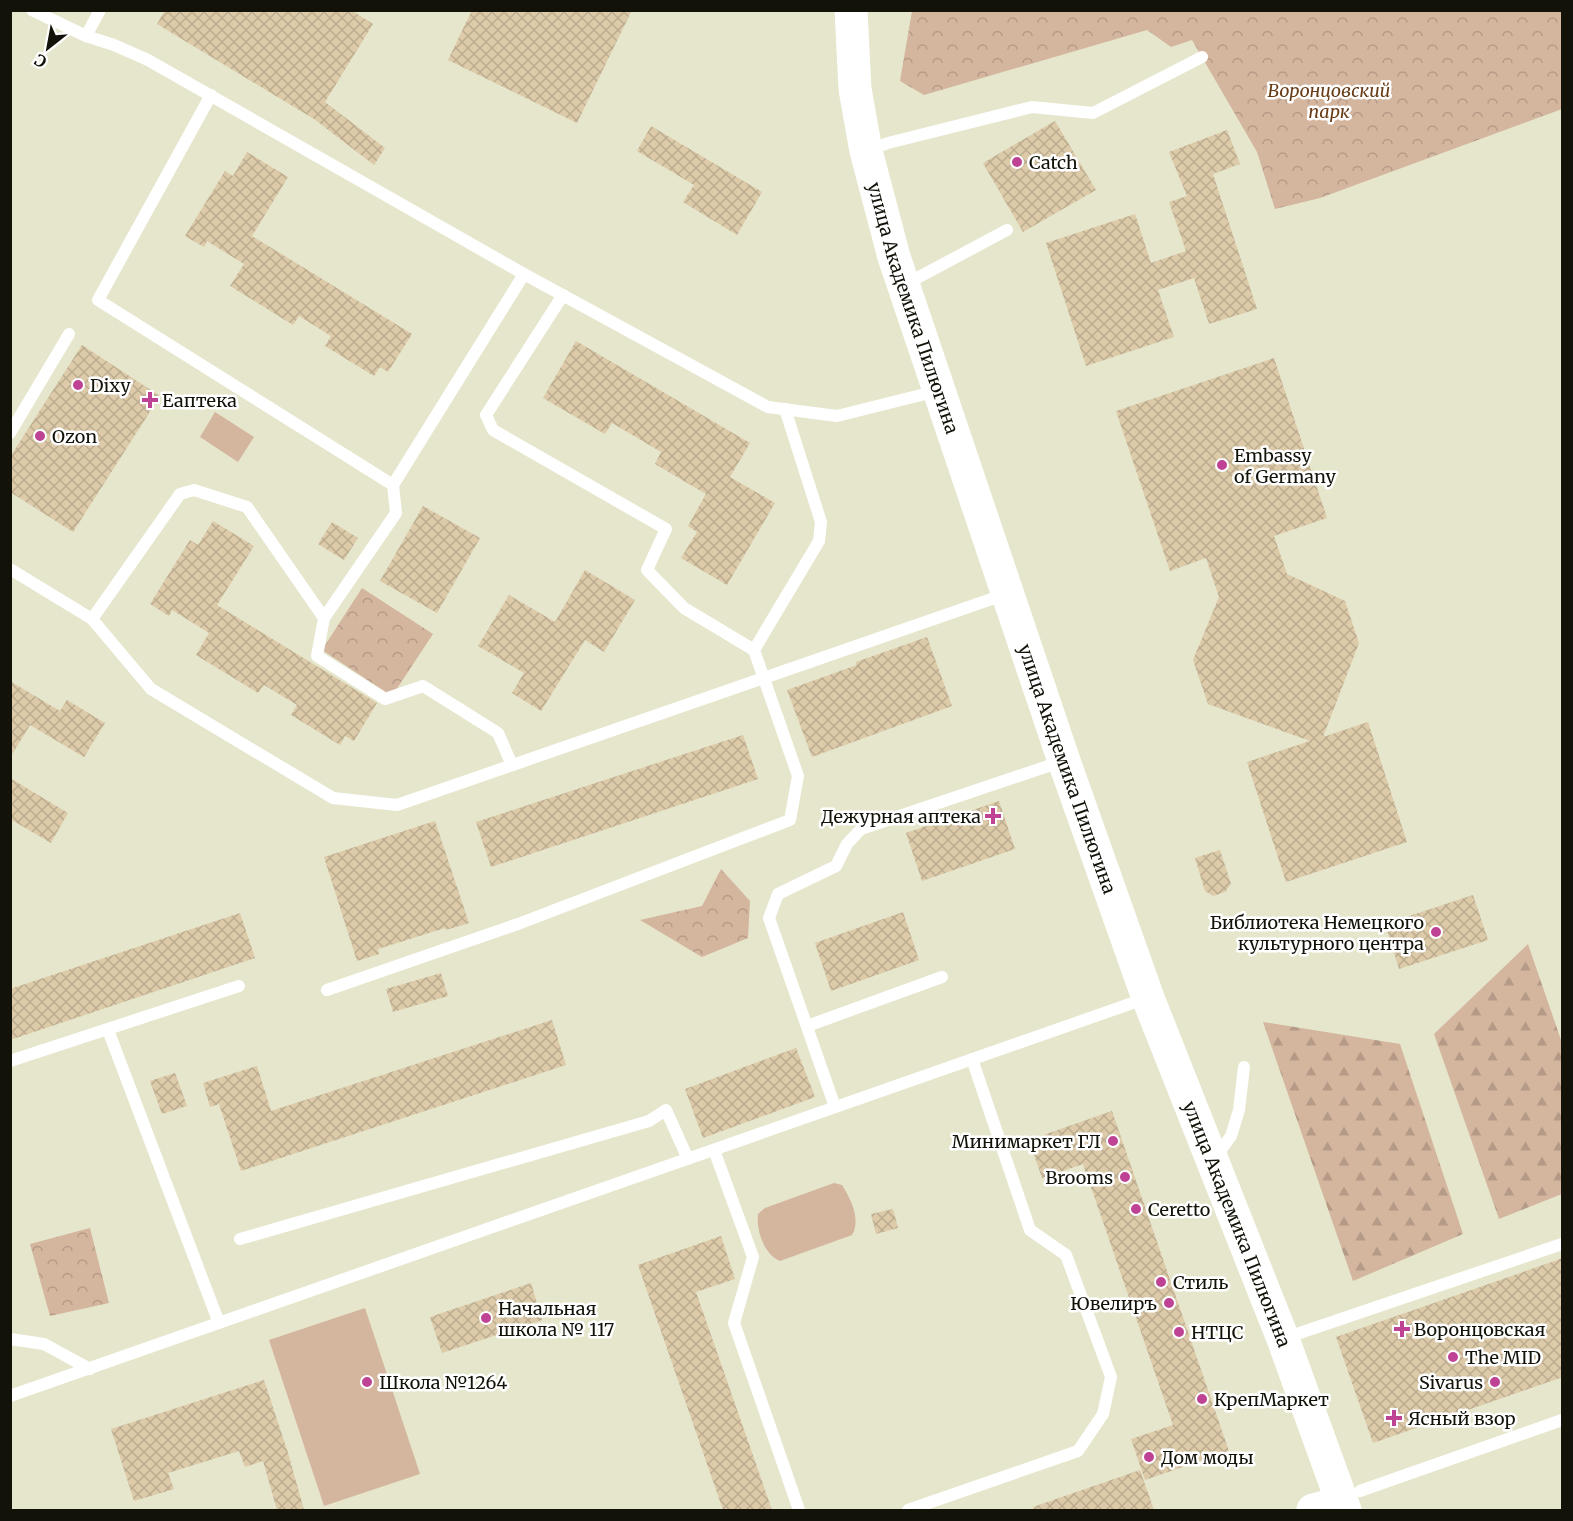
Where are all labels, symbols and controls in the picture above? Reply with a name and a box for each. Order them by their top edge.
north arrow [18,18,78,78]
text: С [31,50,50,72]
park label: Воронцовский парк [1268,79,1390,123]
place label: Catch [1029,151,1078,174]
marker: Catch [1010,155,1024,169]
street label: улица Академика Пилюгина [863,179,964,437]
place label: Dixy [90,374,131,397]
marker: Dixy [71,378,85,392]
place label: Еаптека [162,389,237,412]
marker: Еаптека [143,393,157,407]
place label: Ozon [52,425,97,448]
marker: Ozon [33,429,47,443]
place label: Embassy of Germany [1234,444,1336,488]
marker: Embassy of Germany [1215,458,1229,472]
street label: улица Академика Пилюгина [1014,641,1122,897]
place label: Дежурная аптека [821,805,981,828]
marker: Дежурная аптека [986,809,1000,823]
place label: Библиотека Немецкого культурного центра [1210,911,1424,955]
marker: Библиотека Немецкого культурного центра [1429,925,1443,939]
street label: улица Академика Пилюгина [1178,1097,1297,1350]
place label: Минимаркет ГЛ [952,1130,1101,1153]
marker: Минимаркет ГЛ [1106,1134,1120,1148]
place label: Brooms [1045,1166,1113,1189]
marker: Brooms [1118,1170,1132,1184]
place label: Ceretto [1148,1198,1210,1221]
marker: Ceretto [1129,1202,1143,1216]
place label: Стиль [1173,1271,1228,1294]
marker: Стиль [1154,1275,1168,1289]
place label: Ювелиръ [1070,1292,1157,1315]
marker: Ювелиръ [1162,1296,1176,1310]
place label: Начальная школа № 117 [498,1297,614,1341]
marker: Начальная школа № 117 [479,1311,493,1325]
place label: Воронцовская [1414,1318,1546,1341]
place label: НТЦС [1191,1321,1244,1344]
marker: Воронцовская [1395,1322,1409,1336]
marker: НТЦС [1172,1325,1186,1339]
place label: The MID [1465,1346,1541,1369]
marker: The MID [1446,1350,1460,1364]
place label: Школа №1264 [379,1371,507,1394]
place label: Sivarus [1419,1371,1483,1394]
marker: Школа №1264 [360,1375,374,1389]
marker: Sivarus [1488,1375,1502,1389]
place label: КрепМаркет [1214,1388,1329,1411]
marker: КрепМаркет [1195,1392,1209,1406]
place label: Ясный взор [1408,1407,1516,1430]
marker: Ясный взор [1385,1409,1403,1427]
place label: Дом моды [1161,1446,1254,1469]
marker: Дом моды [1142,1450,1156,1464]

